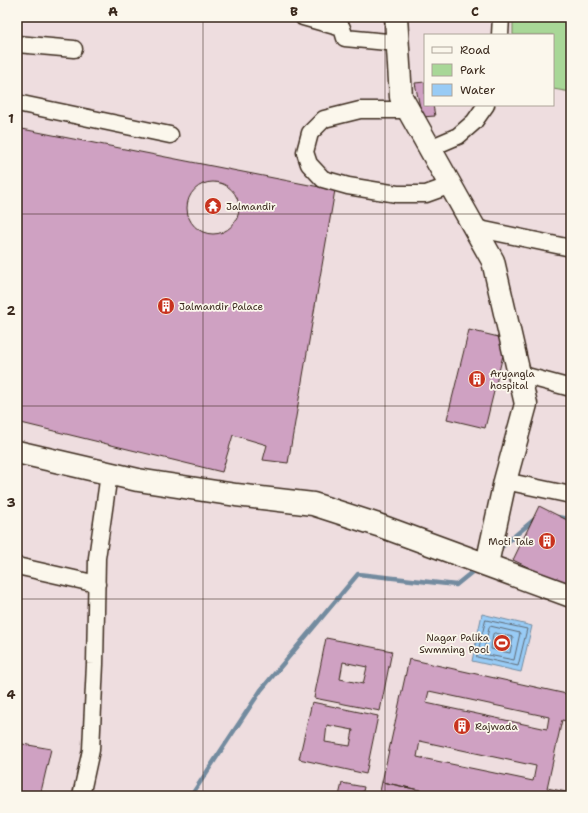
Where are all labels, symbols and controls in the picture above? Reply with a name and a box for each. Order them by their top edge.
text: A [108,3,118,20]
text: B [290,3,298,20]
text: C [471,3,479,20]
legend [424,34,554,106]
text: Road [460,42,491,58]
text: Park [460,62,486,78]
text: Water [460,82,496,98]
text: 1 [8,110,14,127]
temple icon: Jalmandir [203,196,223,216]
place label: Jalmandir [226,200,276,213]
building icon: Jalmandir Palace [156,296,176,316]
place label: Jalmandir Palace [179,300,264,313]
text: 2 [6,302,16,319]
place label: Aryangla hospital [490,367,536,392]
building icon: Aryangla hospital [467,369,487,389]
text: 3 [6,494,16,511]
building icon: Moti Tale [537,531,557,551]
place label: Moti Tale [488,535,534,548]
place label: Nagar Palika Swmming Pool [419,631,490,656]
sports icon: Nagar Palika Swmming Pool [492,633,512,653]
text: 4 [6,686,16,703]
building icon: Rajwada [452,716,472,736]
place label: Rajwada [475,720,518,733]

